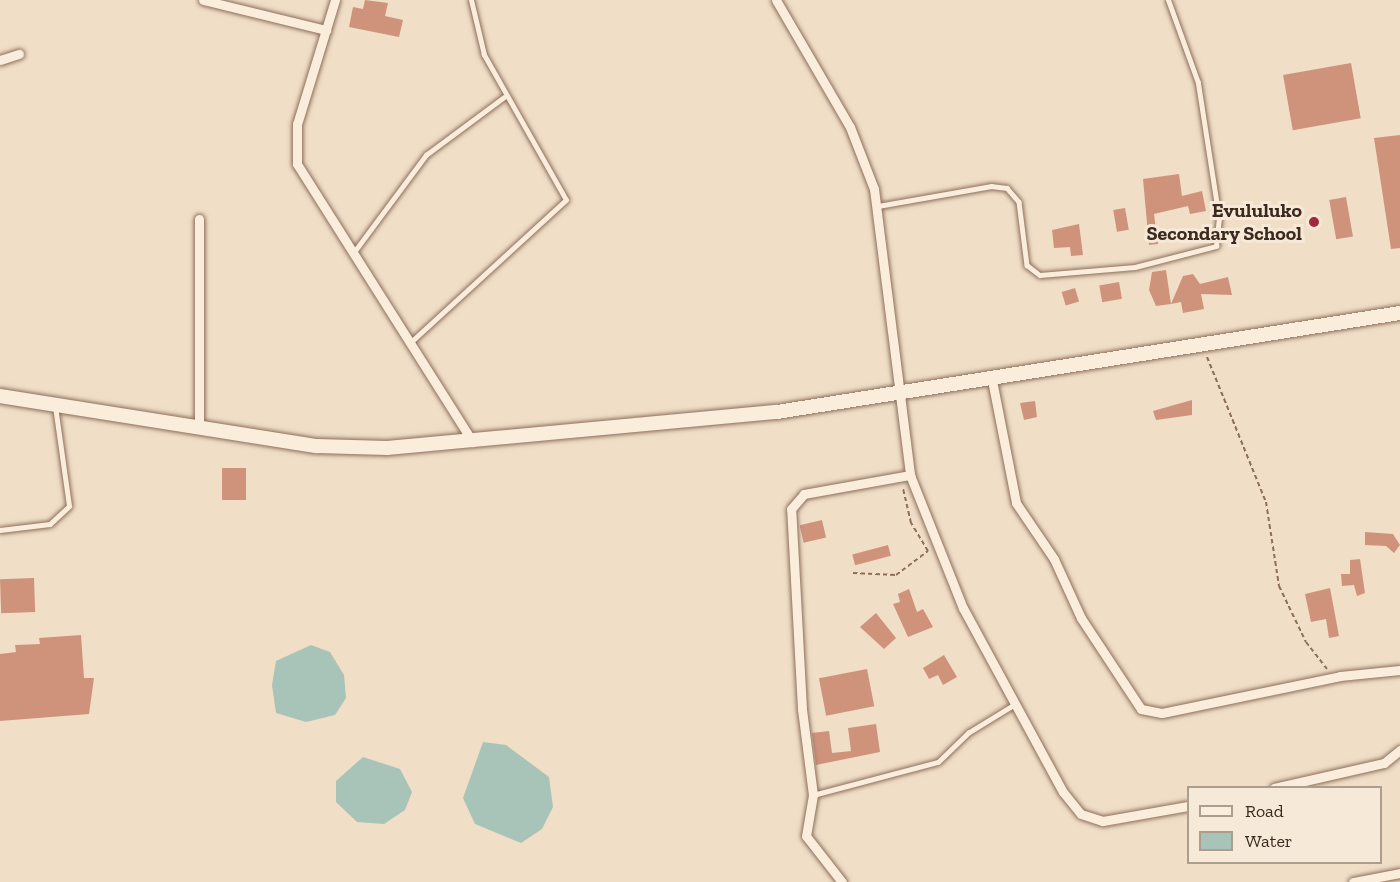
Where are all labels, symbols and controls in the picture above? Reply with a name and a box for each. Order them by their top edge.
place label: Evululuko Secondary School [1146,198,1302,245]
marker: Evululuko Secondary School [1307,215,1321,229]
legend [1187,786,1382,864]
text: Road [1245,800,1284,822]
text: Water [1245,830,1292,852]

